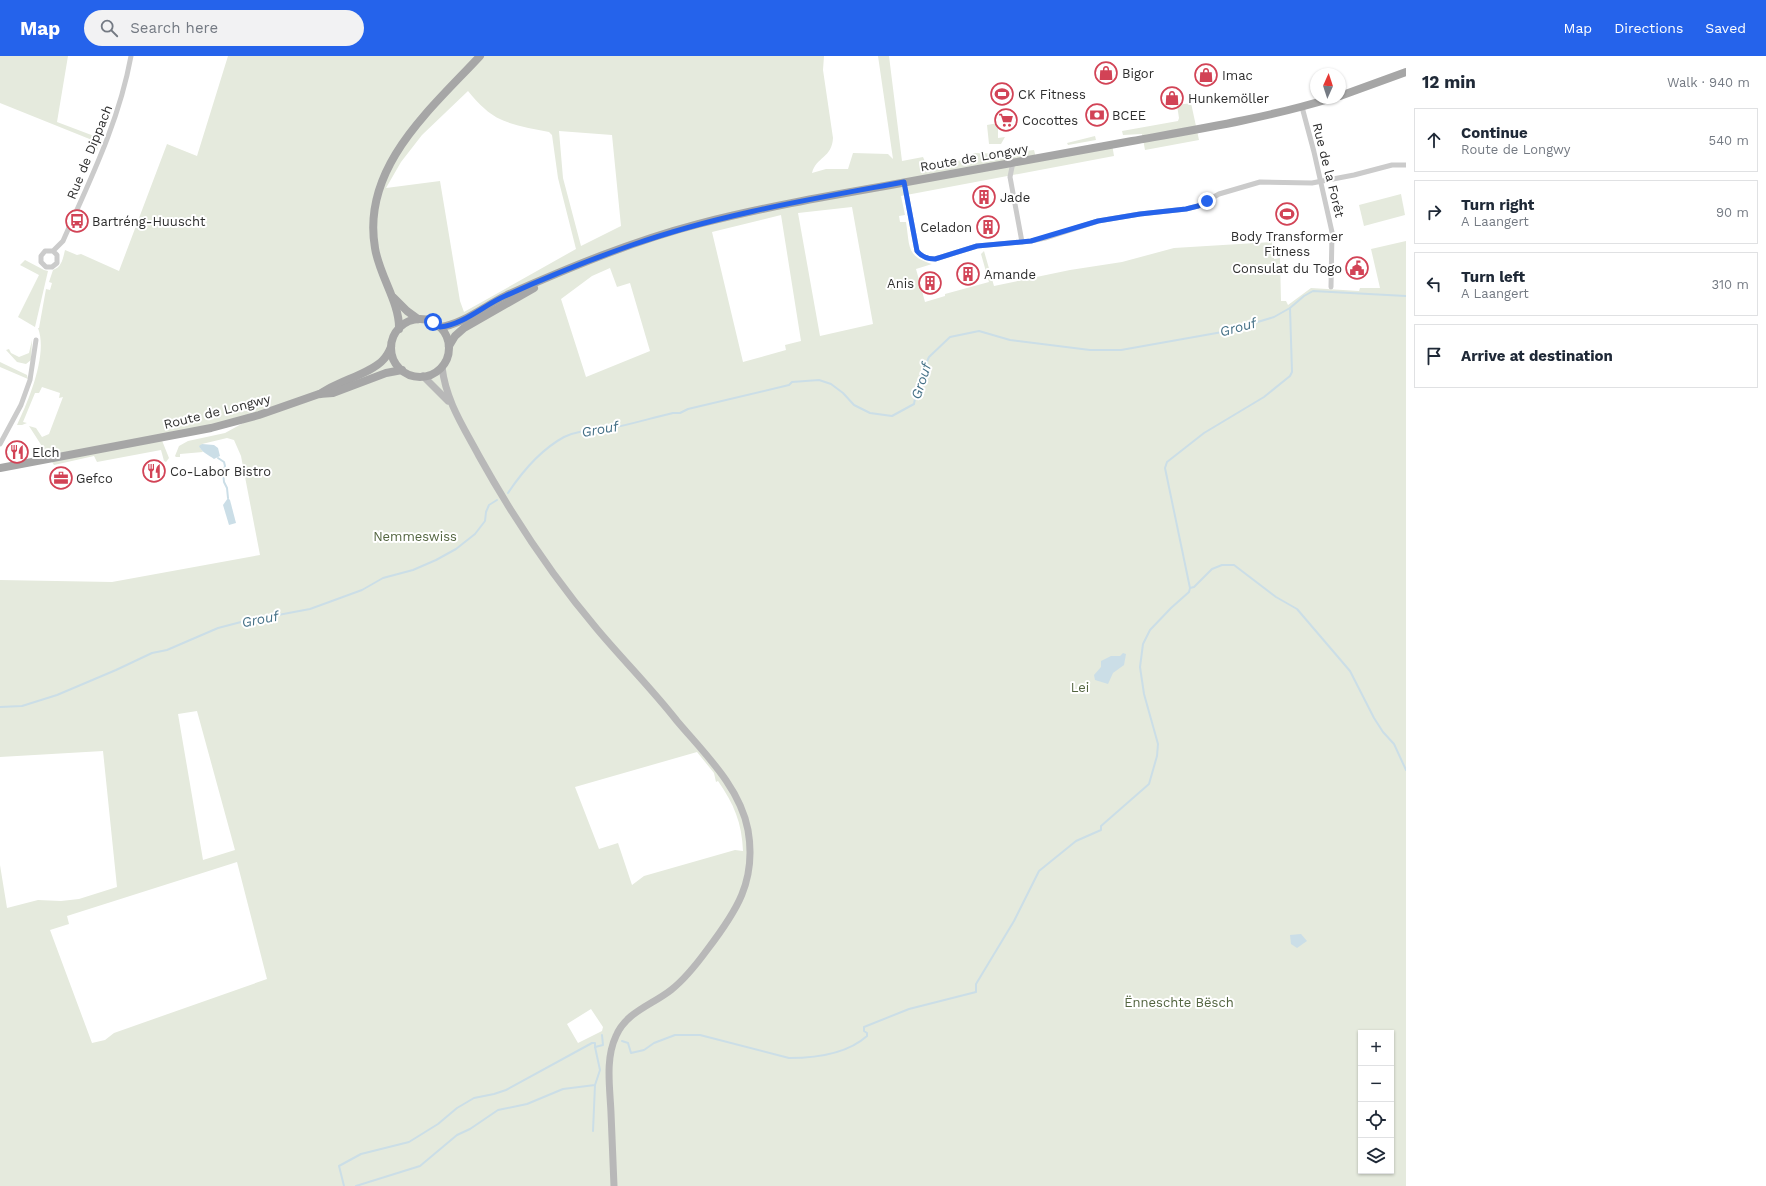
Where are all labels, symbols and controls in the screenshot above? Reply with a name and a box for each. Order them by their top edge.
search box [84,10,364,46]
text: Map [20,17,60,40]
icon: search [98,17,120,39]
text: Search here [130,19,218,37]
text: Map [1564,20,1592,36]
text: Directions [1614,20,1683,36]
text: Saved [1705,20,1746,36]
shop icon: Bigor [1093,60,1119,86]
shop icon: Imac [1193,62,1219,88]
place label: Bigor [1122,66,1154,81]
place label: Imac [1222,68,1253,83]
north arrow [1310,68,1346,104]
text: 12 min [1422,72,1476,92]
text: Walk · 940 m [1667,75,1750,90]
sports icon: CK Fitness [989,81,1015,107]
shop icon: Hunkemöller [1159,85,1185,111]
place label: CK Fitness [1018,87,1086,102]
place label: Hunkemöller [1188,91,1269,106]
bank icon: BCEE [1084,102,1110,128]
street label: Rue de Dippach [64,103,115,201]
supermarket icon: Cocottes [993,107,1019,133]
place label: BCEE [1112,108,1146,123]
place label: Cocottes [1022,113,1078,128]
street label: Rue de la Forêt [1310,121,1348,219]
text: Continue [1461,124,1528,142]
icon: ahead [1423,129,1445,151]
text: 540 m [1709,133,1749,148]
street label: Route de Longwy [919,141,1030,174]
text: Route de Longwy [1461,142,1571,157]
building icon: Jade [971,184,997,210]
place label: Jade [1000,190,1030,205]
route end [1198,192,1216,210]
text: Turn right [1461,196,1534,214]
sports icon: Body Transformer Fitness [1274,201,1300,227]
icon: right [1423,201,1445,223]
text: 90 m [1716,205,1749,220]
bus stop icon: Bartréng-Huuscht [64,208,90,234]
place label: Bartréng-Huuscht [92,214,206,229]
building icon: Celadon [975,214,1001,240]
text: A Laangert [1461,214,1529,229]
place label: Celadon [920,220,972,235]
place label: Body Transformer Fitness [1231,229,1343,259]
public building icon: Consulat du Togo [1344,255,1370,281]
building icon: Amande [955,261,981,287]
place label: Consulat du Togo [1232,261,1342,276]
place label: Amande [984,267,1036,282]
text: Turn left [1461,268,1525,286]
building icon: Anis [917,270,943,296]
icon: left [1423,273,1445,295]
place label: Anis [887,276,914,291]
text: 310 m [1711,277,1749,292]
text: A Laangert [1461,286,1529,301]
route start [424,313,442,331]
water label: Grouf [1218,314,1260,340]
icon: arrive [1423,345,1445,367]
text: Arrive at destination [1461,347,1613,365]
water label: Grouf [908,359,935,401]
street label: Route de Longwy [162,391,272,432]
water label: Grouf [580,418,621,440]
restaurant icon: Elch [4,439,30,465]
place label: Elch [32,445,60,460]
restaurant icon: Co-Labor Bistro [141,458,167,484]
place label: Co-Labor Bistro [170,464,271,479]
office icon: Gefco [48,465,74,491]
place label: Gefco [76,471,113,486]
park label: Nemmeswiss [373,529,457,544]
water label: Grouf [240,607,281,630]
park label: Lei [1071,680,1089,695]
park label: Ënneschte Bësch [1124,995,1234,1010]
map controls [1358,1030,1394,1174]
button: + [1358,1030,1394,1066]
button: − [1358,1066,1394,1102]
button: locate [1358,1102,1394,1138]
button: layers [1358,1138,1394,1174]

